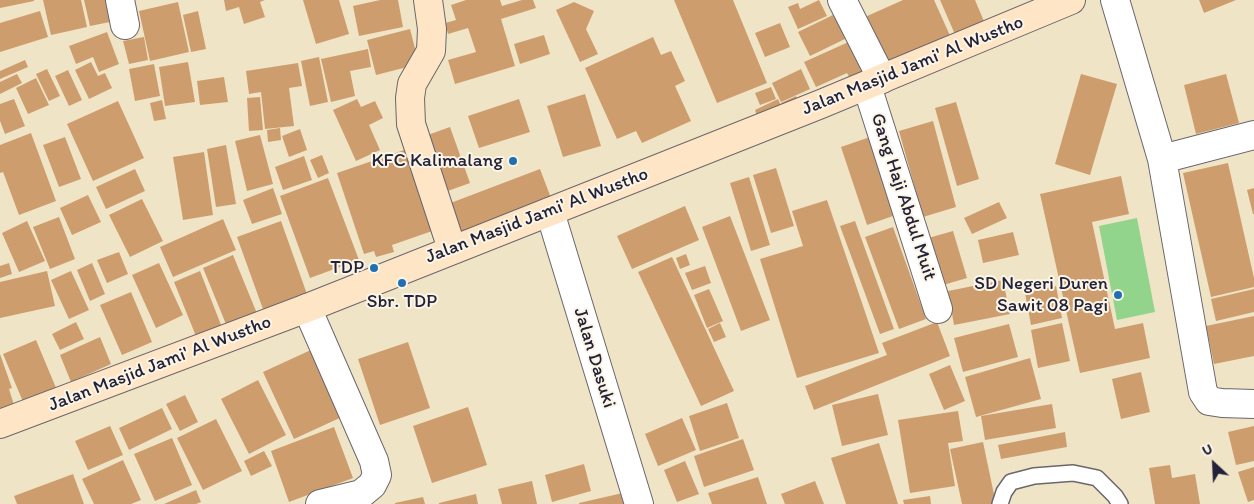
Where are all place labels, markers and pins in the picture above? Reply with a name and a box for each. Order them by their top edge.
place label: KFC Kalimalang [371,150,503,172]
marker: KFC Kalimalang [507,155,519,167]
place label: TDP [330,257,364,279]
marker: TDP [368,262,380,274]
place label: SD Negeri Duren Sawit 08 Pagi [974,273,1108,317]
marker: Sbr. TDP [396,277,408,289]
marker: SD Negeri Duren Sawit 08 Pagi [1112,289,1124,301]
place label: Sbr. TDP [367,291,437,313]

